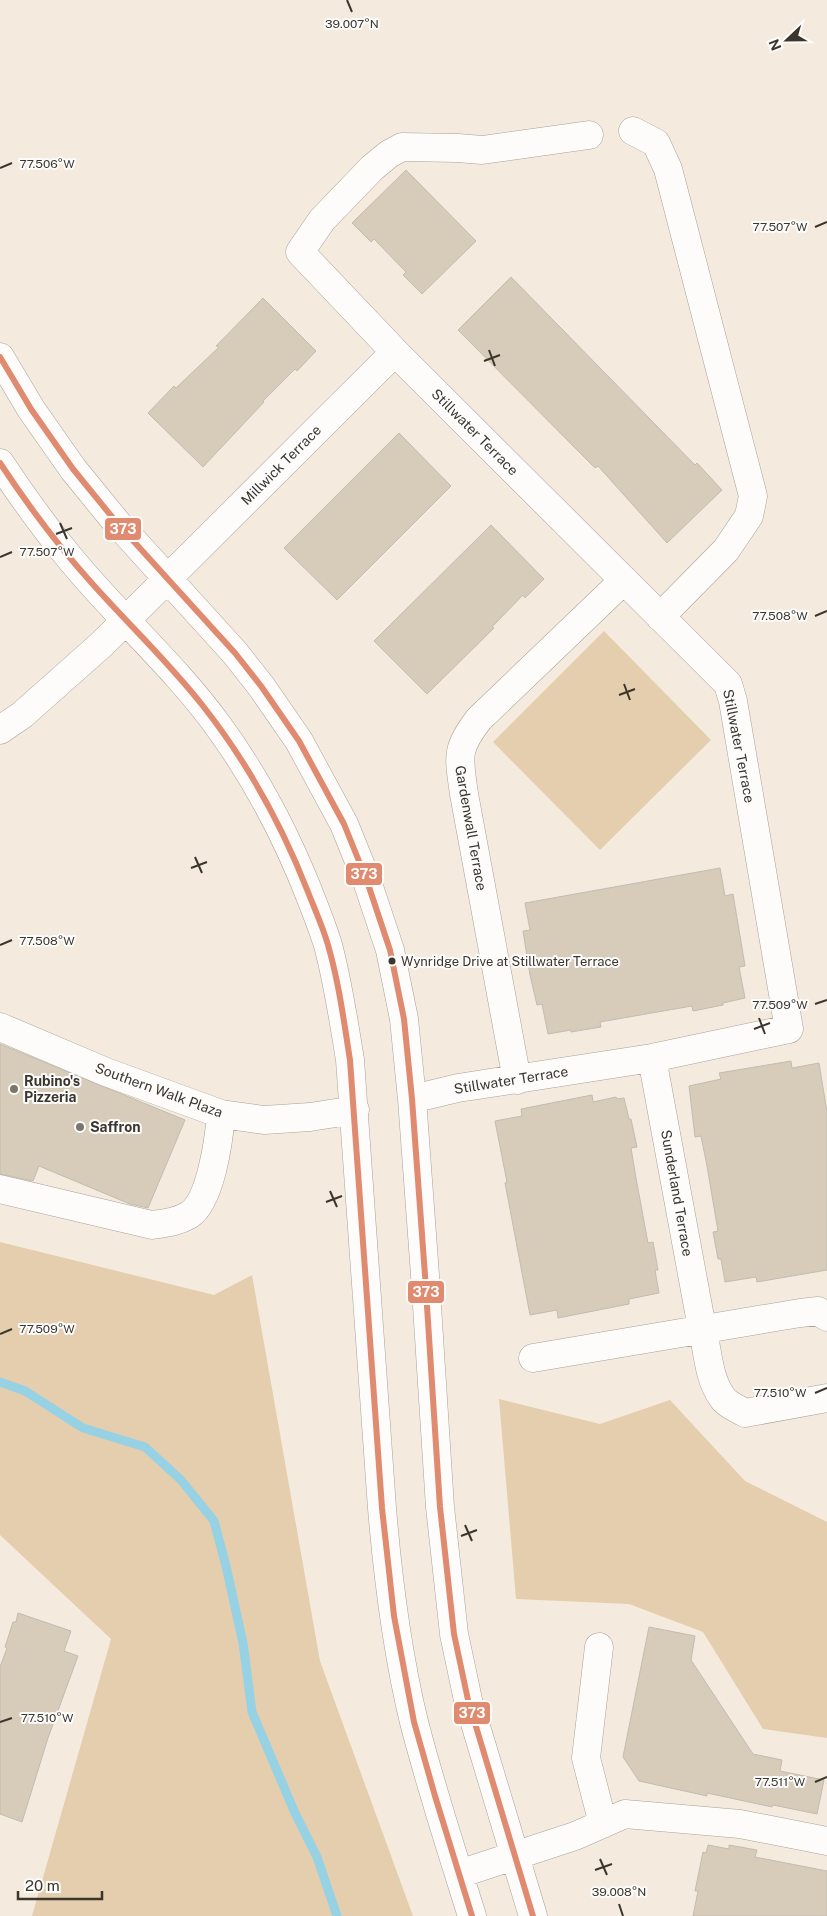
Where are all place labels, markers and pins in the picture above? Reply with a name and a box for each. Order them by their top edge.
place label: Wynridge Drive at Stillwater Terrace [401,954,619,969]
marker: Wynridge Drive at Stillwater Terrace [387,956,397,966]
place label: Rubino's Pizzeria [24,1073,80,1105]
marker: Rubino's Pizzeria [8,1083,20,1095]
place label: Saffron [90,1119,141,1135]
marker: Saffron [74,1121,86,1133]

